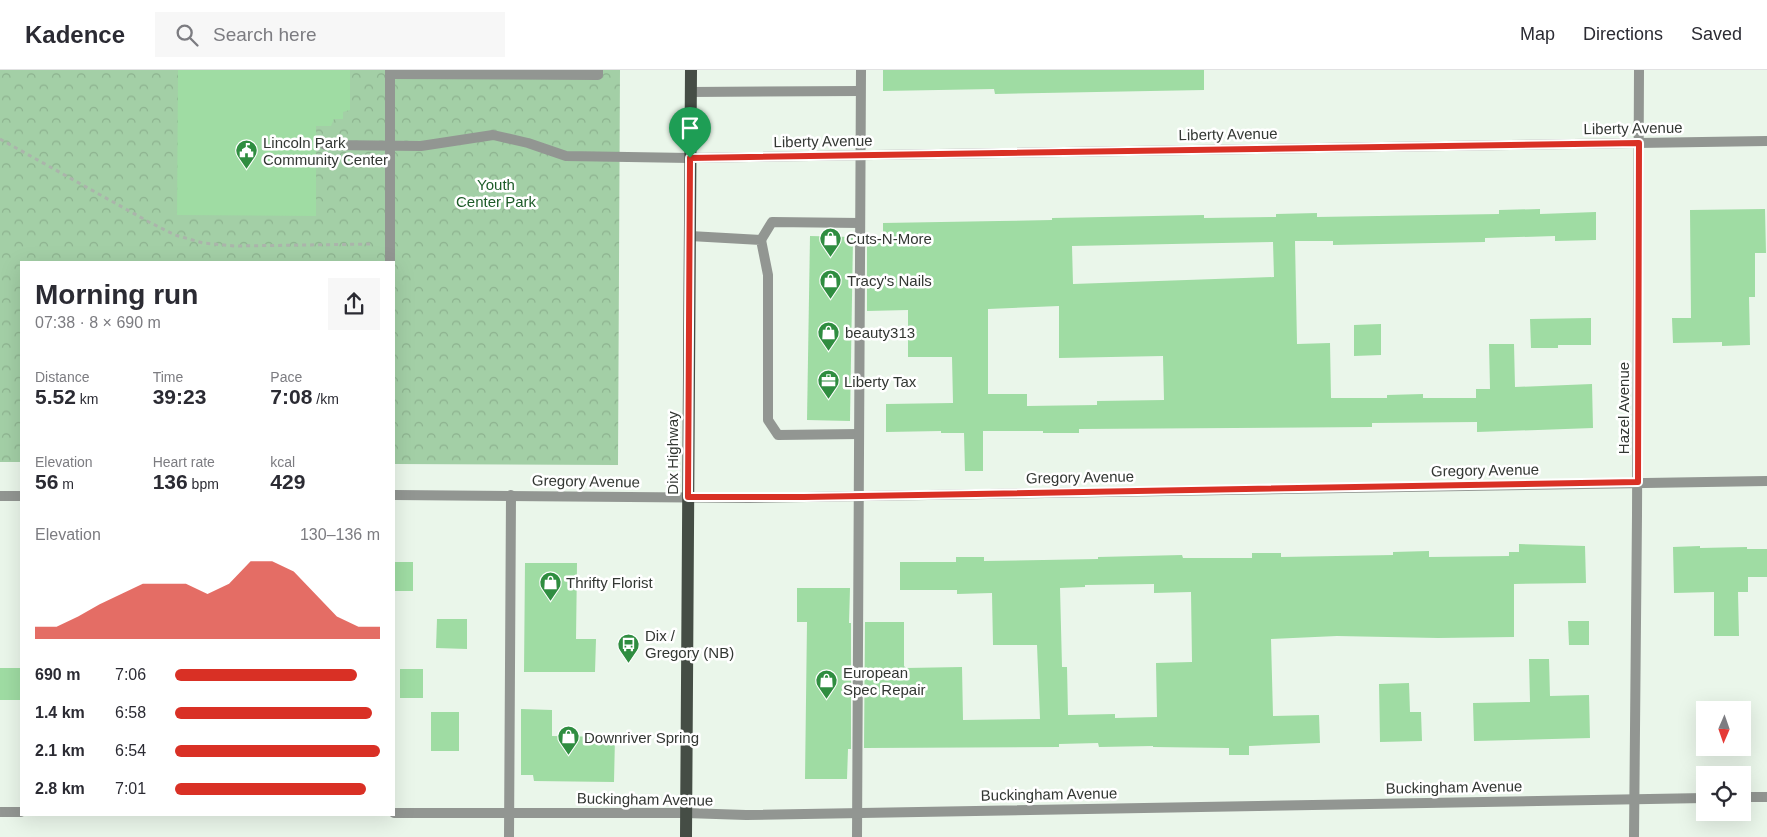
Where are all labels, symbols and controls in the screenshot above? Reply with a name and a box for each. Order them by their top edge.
search box [155,12,505,57]
text: Kadence [25,21,125,48]
icon: search [173,21,201,49]
text: Search here [213,24,317,45]
text: Map [1520,24,1555,44]
text: Directions [1583,24,1663,44]
text: Saved [1691,24,1742,44]
pin [669,107,711,158]
icon: arrive [676,114,704,142]
street label: Liberty Avenue [1583,119,1683,137]
street label: Liberty Avenue [1178,125,1278,143]
street label: Liberty Avenue [773,132,873,150]
place label: Lincoln Park Community Center [263,134,388,168]
public building icon: Lincoln Park Community Center [235,139,259,170]
park label: Youth Center Park [456,176,537,210]
shop icon: Cuts-N-More [818,226,842,257]
place label: Cuts-N-More [846,230,932,247]
shop icon: Tracy's Nails [819,268,843,299]
place label: Tracy's Nails [847,272,932,289]
button: share [328,278,380,330]
text: Morning run [35,279,198,310]
text: 07:38 · 8 × 690 m [35,314,161,331]
shop icon: beauty313 [817,320,841,351]
place label: beauty313 [845,324,915,341]
street label: Hazel Avenue [1615,362,1632,454]
text: Distance [35,369,89,385]
text: Time [153,369,183,385]
text: Pace [270,369,302,385]
office icon: Liberty Tax [816,369,840,400]
place label: Liberty Tax [844,373,917,390]
text: 5.52 [35,385,76,408]
text: 39:23 [153,385,206,408]
text: 7:08 [270,385,312,408]
text: km [76,391,98,407]
text: /km [312,391,339,407]
street label: Dix Highway [664,411,681,495]
text: Elevation [35,454,93,470]
text: Heart rate [153,454,215,470]
text: kcal [270,454,295,470]
street label: Gregory Avenue [1431,461,1539,479]
street label: Gregory Avenue [1026,468,1134,486]
text: 56 [35,470,58,493]
text: 136 [153,470,188,493]
text: 429 [270,470,305,493]
street label: Gregory Avenue [532,472,640,490]
text: m [58,476,74,492]
text: bpm [188,476,219,492]
text: Elevation [35,526,101,543]
text: 130–136 m [300,526,380,543]
shop icon: Thrifty Florist [538,570,562,601]
place label: Thrifty Florist [566,574,654,591]
place label: Dix / Gregory (NB) [645,627,734,661]
bus stop icon: Dix / Gregory (NB) [617,632,641,663]
place label: European Spec Repair [843,664,926,698]
text: 690 m [35,666,80,683]
text: 7:06 [115,666,146,683]
shop icon: European Spec Repair [815,669,839,700]
north arrow [1696,701,1751,756]
map controls [1696,701,1751,821]
text: 1.4 km [35,704,85,721]
text: 6:58 [115,704,146,721]
shop icon: Downriver Spring [556,725,580,756]
place label: Downriver Spring [584,729,699,746]
text: 2.1 km [35,742,85,759]
text: 6:54 [115,742,146,759]
button: locate [1696,766,1751,821]
street label: Buckingham Avenue [1386,777,1522,797]
text: 2.8 km [35,780,85,797]
text: 7:01 [115,780,146,797]
street label: Buckingham Avenue [981,784,1117,804]
street label: Buckingham Avenue [577,789,713,809]

